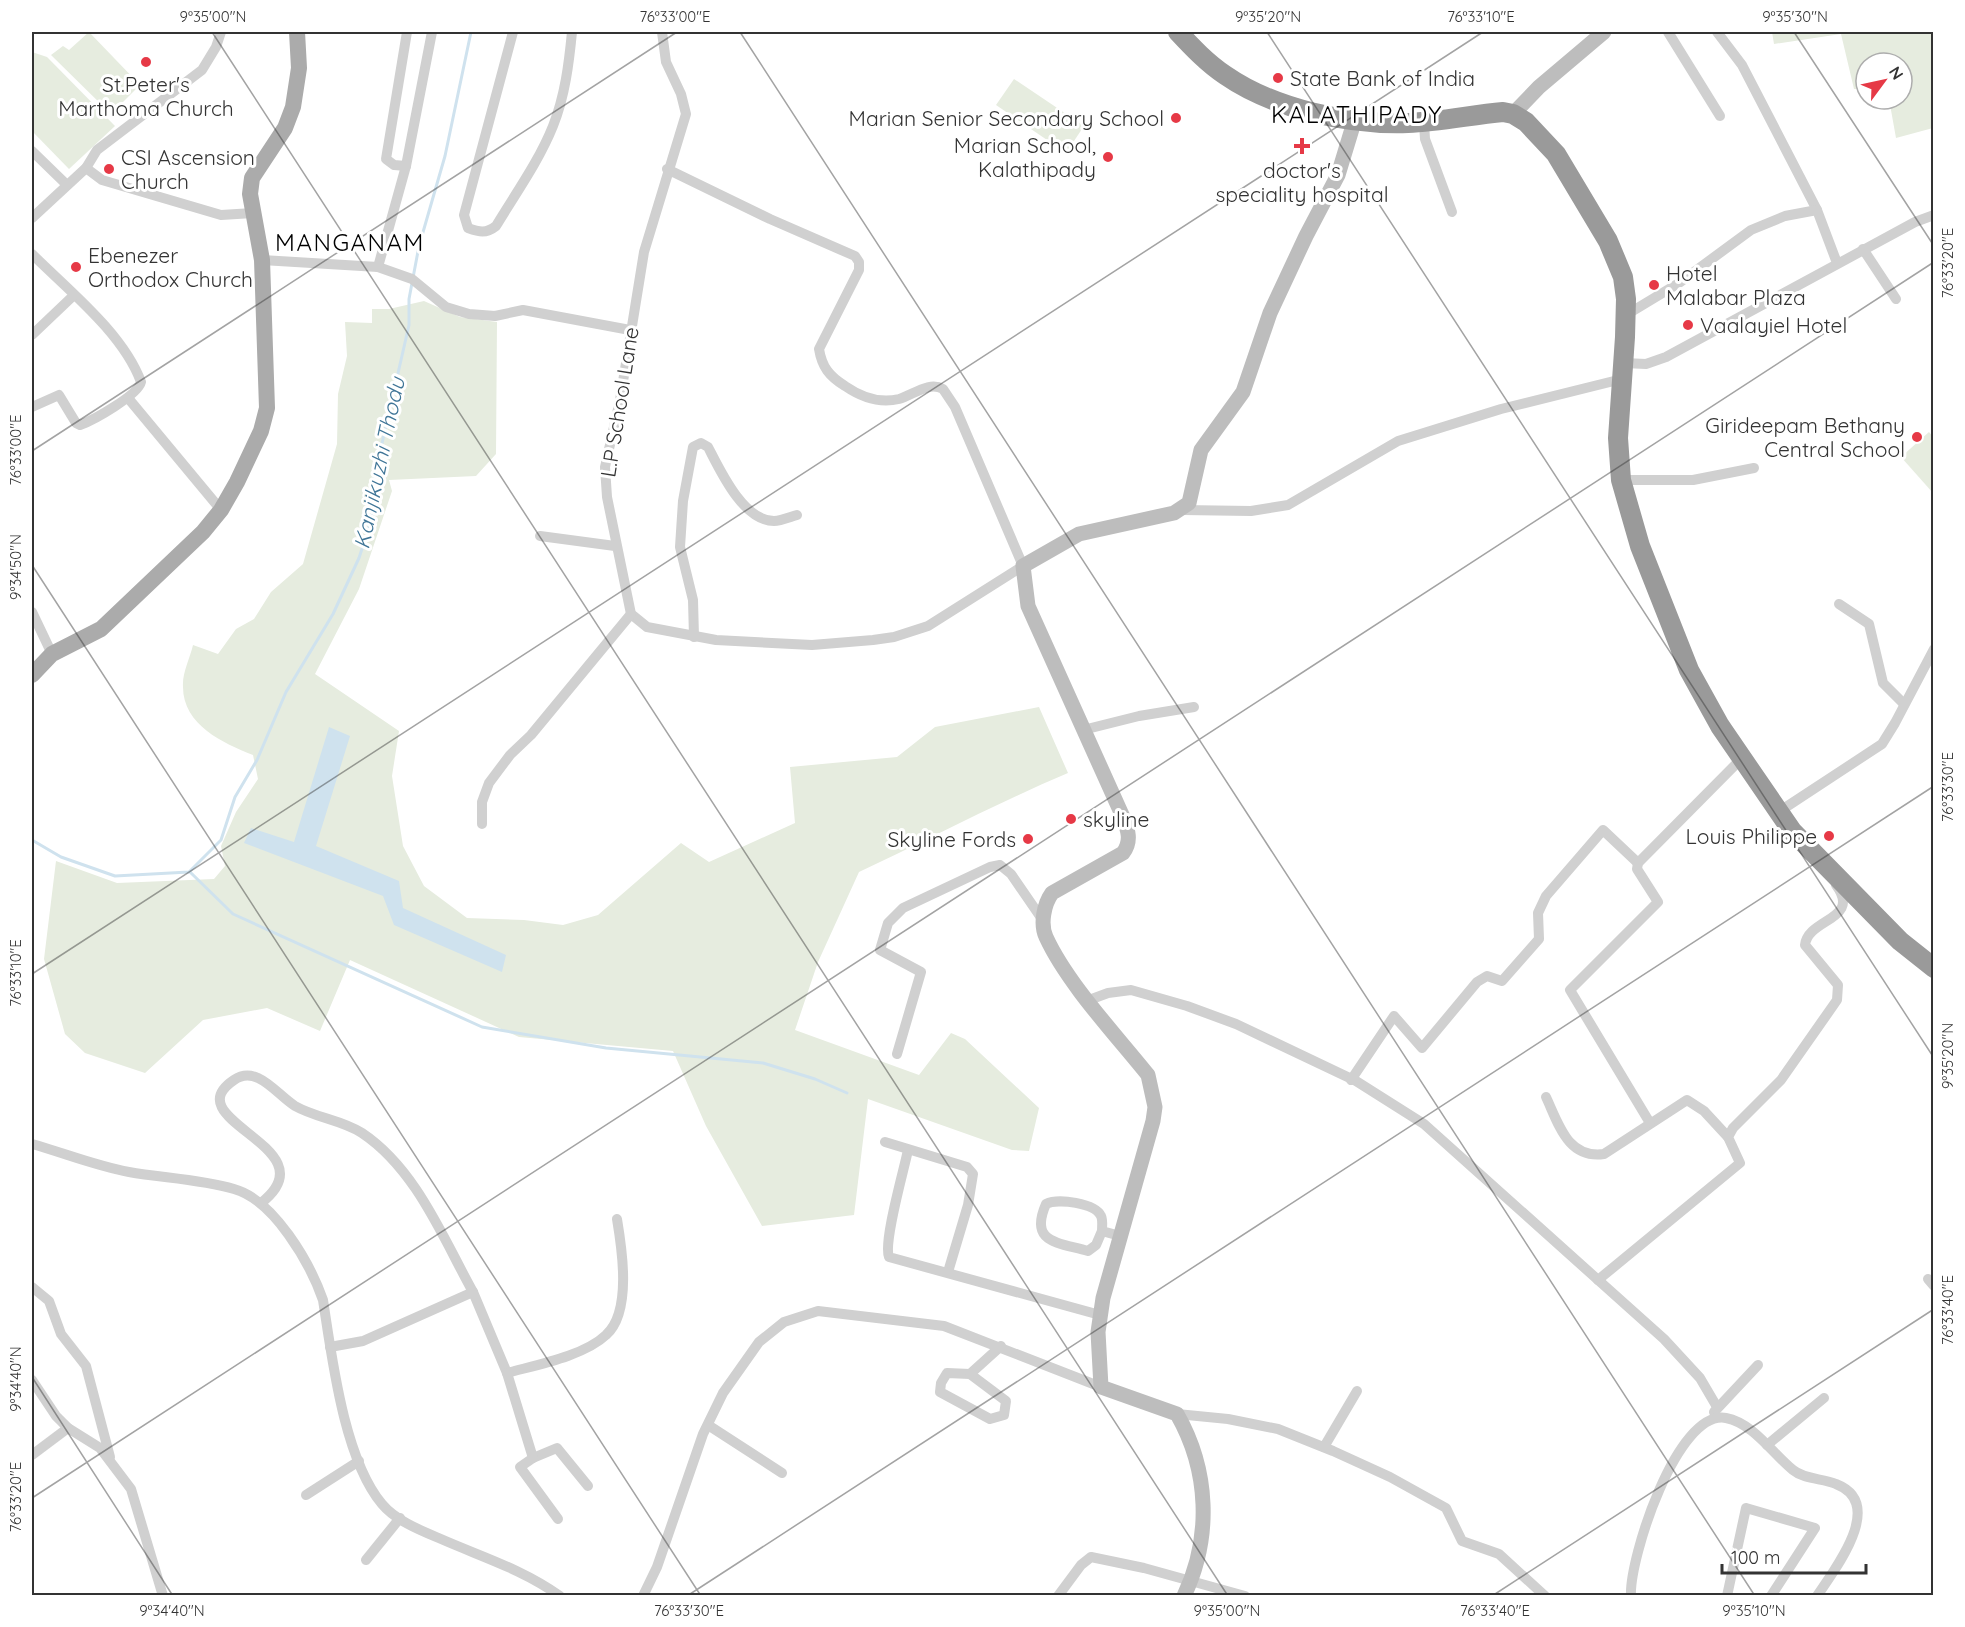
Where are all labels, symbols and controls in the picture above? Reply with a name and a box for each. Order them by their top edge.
text: 9°35'00"N [180,7,246,26]
text: 76°33'00"E [639,7,711,26]
text: 9°35'20"N [1235,7,1301,26]
text: 76°33'10"E [1447,7,1515,26]
text: 9°35'30"N [1762,7,1828,26]
north arrow [1854,51,1914,111]
marker: St.Peter's Marthoma Church [139,55,153,69]
text: N [1885,62,1908,83]
place label: State Bank of India [1290,65,1475,91]
place label: St.Peter's Marthoma Church [58,71,234,121]
marker: State Bank of India [1271,71,1285,85]
district label: KALATHIPADY [1271,99,1443,129]
place label: Marian Senior Secondary School [849,105,1164,131]
marker: Marian Senior Secondary School [1169,111,1183,125]
place label: Marian School, Kalathipady [954,132,1096,182]
marker: doctor's speciality hospital [1293,137,1311,155]
place label: CSI Ascension Church [121,144,255,194]
marker: Marian School, Kalathipady [1101,150,1115,164]
place label: doctor's speciality hospital [1216,157,1389,207]
marker: CSI Ascension Church [102,162,116,176]
district label: MANGANAM [275,227,425,257]
text: 76°33'20"E [1938,228,1957,298]
place label: Ebenezer Orthodox Church [88,242,253,292]
marker: Ebenezer Orthodox Church [69,260,83,274]
place label: Hotel Malabar Plaza [1666,260,1806,310]
marker: Hotel Malabar Plaza [1647,278,1661,292]
place label: Vaalayiel Hotel [1700,312,1847,338]
marker: Vaalayiel Hotel [1681,318,1695,332]
street label: L.P School Lane [594,325,644,479]
water label: Kanjikuzhi Thodu [347,373,411,551]
place label: Girideepam Bethany Central School [1705,412,1905,462]
text: 76°33'00"E [6,414,25,486]
marker: Girideepam Bethany Central School [1910,430,1924,444]
text: 9°34'50"N [6,534,25,600]
text: 76°33'30"E [1938,752,1957,822]
place label: skyline [1083,806,1149,832]
marker: skyline [1064,812,1078,826]
place label: Louis Philippe [1686,823,1817,849]
place label: Skyline Fords [888,826,1016,852]
marker: Louis Philippe [1822,829,1836,843]
marker: Skyline Fords [1021,832,1035,846]
text: 76°33'10"E [6,939,25,1007]
text: 9°35'20"N [1938,1023,1957,1089]
text: 76°33'40"E [1938,1275,1957,1345]
text: 9°34'40"N [6,1346,25,1412]
text: 76°33'20"E [6,1462,25,1532]
scale bar [1722,1537,1866,1575]
text: 100 m [1731,1546,1780,1569]
text: 9°34'40"N [139,1601,205,1620]
text: 76°33'30"E [654,1601,724,1620]
text: 9°35'00"N [1194,1601,1260,1620]
text: 76°33'40"E [1460,1601,1530,1620]
text: 9°35'10"N [1722,1601,1786,1620]

